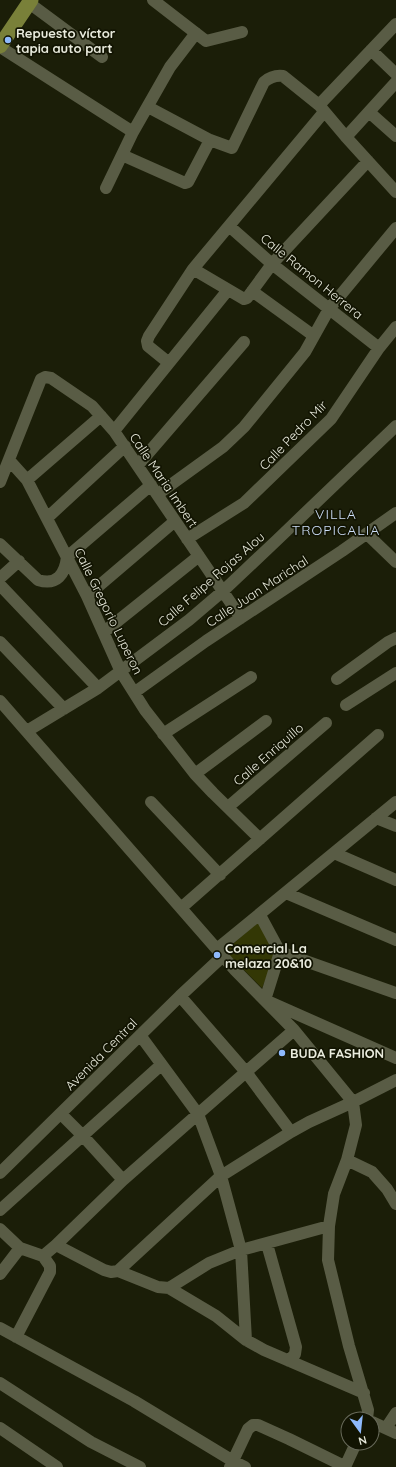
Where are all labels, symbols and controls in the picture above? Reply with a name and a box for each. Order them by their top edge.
place label: Repuesto víctor tapia auto part [16,25,116,56]
marker: Repuesto víctor tapia auto part [3,35,13,45]
street label: Calle Ramon Herrera [258,230,366,322]
street label: Calle Pedro Mir [256,397,330,473]
street label: Calle Maria Imbert [126,430,202,530]
district label: VILLA TROPICALIA [292,505,380,539]
street label: Calle Felipe Rojas Alou [154,528,268,630]
street label: Calle Gregorio Luperon [71,545,147,677]
street label: Calle Juan Marichal [203,552,311,630]
street label: Calle Enriquillo [230,719,306,789]
place label: Comercial La melaza 20&10 [225,940,312,971]
marker: Comercial La melaza 20&10 [212,950,222,960]
street label: Avenida Central [62,1015,140,1093]
place label: BUDA FASHION [290,1045,384,1061]
marker: BUDA FASHION [277,1048,287,1058]
north arrow [340,1411,380,1451]
text: N [357,1433,368,1448]

